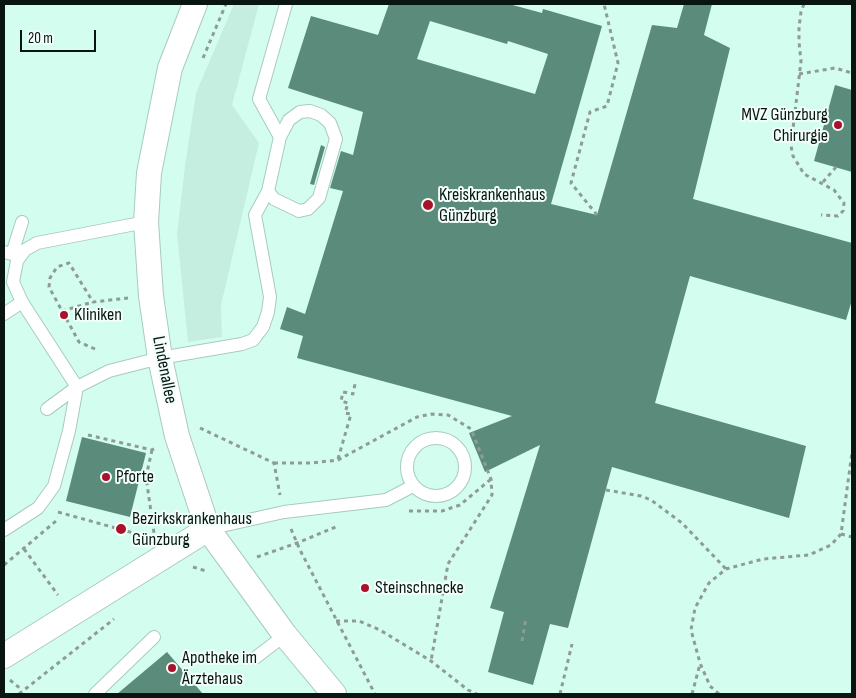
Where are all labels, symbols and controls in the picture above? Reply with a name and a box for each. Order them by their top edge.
scale bar [22,20,99,52]
text: 20 m [28,29,53,48]
place label: MVZ Günzburg Chirurgie [741,104,828,146]
marker: MVZ Günzburg Chirurgie [832,119,844,131]
place label: Kreiskrankenhaus Günzburg [439,184,546,226]
marker: Kreiskrankenhaus Günzburg [421,198,435,212]
place label: Kliniken [74,304,122,326]
marker: Kliniken [58,309,70,321]
street label: Lindenallee [147,334,181,406]
place label: Pforte [116,466,154,488]
marker: Pforte [100,471,112,483]
place label: Bezirkskrankenhaus Günzburg [132,508,252,550]
marker: Bezirkskrankenhaus Günzburg [114,522,128,536]
place label: Steinschnecke [375,577,464,599]
marker: Steinschnecke [359,582,371,594]
place label: Apotheke im Ärztehaus [182,647,257,690]
marker: Apotheke im Ärztehaus [166,662,178,674]

